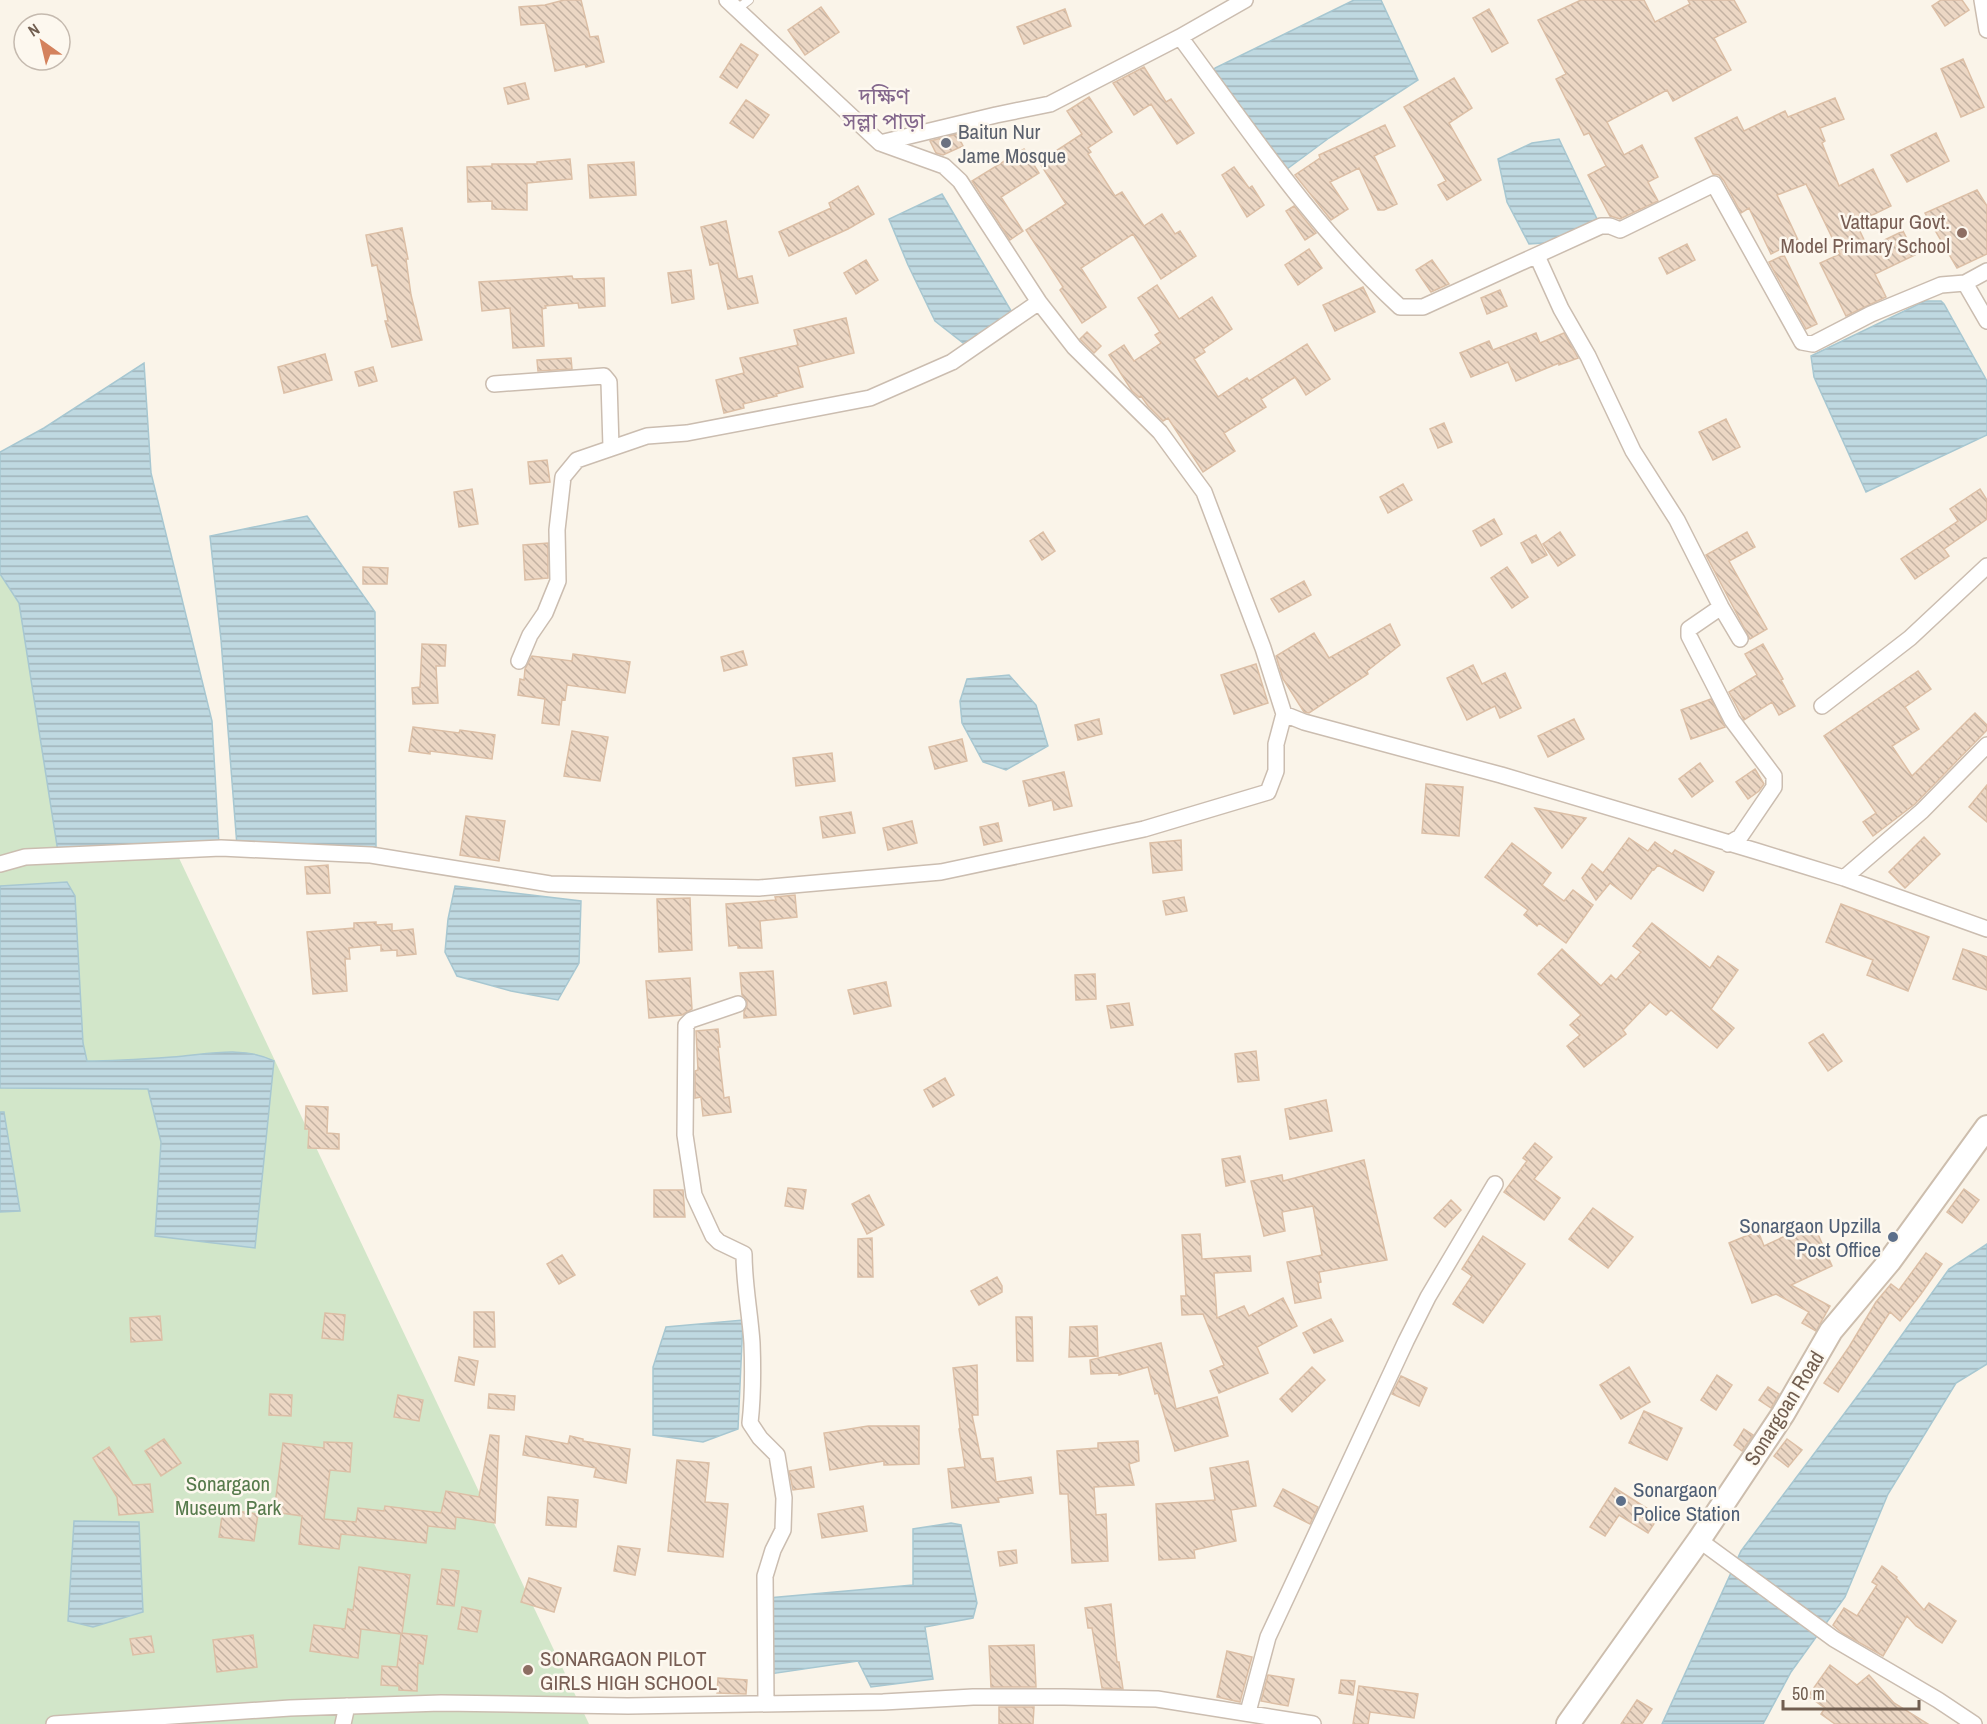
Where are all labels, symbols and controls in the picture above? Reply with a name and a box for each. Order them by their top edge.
north arrow [12,12,72,72]
text: N [24,18,44,41]
district label: দক্ষিণ সল্লা পাড়া [842,81,926,136]
place label: Baitun Nur Jame Mosque [958,117,1066,170]
marker: Baitun Nur Jame Mosque [939,136,953,150]
place label: Vattapur Govt. Model Primary School [1781,207,1950,260]
marker: Vattapur Govt. Model Primary School [1955,226,1969,240]
place label: Sonargaon Upzilla Post Office [1739,1211,1881,1264]
marker: Sonargaon Upzilla Post Office [1886,1230,1900,1244]
street label: Sonargoan Road [1737,1345,1831,1471]
park label: Sonargaon Museum Park [175,1469,281,1522]
place label: Sonargaon Police Station [1633,1475,1740,1528]
marker: Sonargaon Police Station [1614,1494,1628,1508]
place label: SONARGAON PILOT GIRLS HIGH SCHOOL [540,1644,717,1697]
marker: SONARGAON PILOT GIRLS HIGH SCHOOL [521,1663,535,1677]
scale bar [1783,1673,1920,1711]
text: 50 m [1792,1681,1825,1706]

